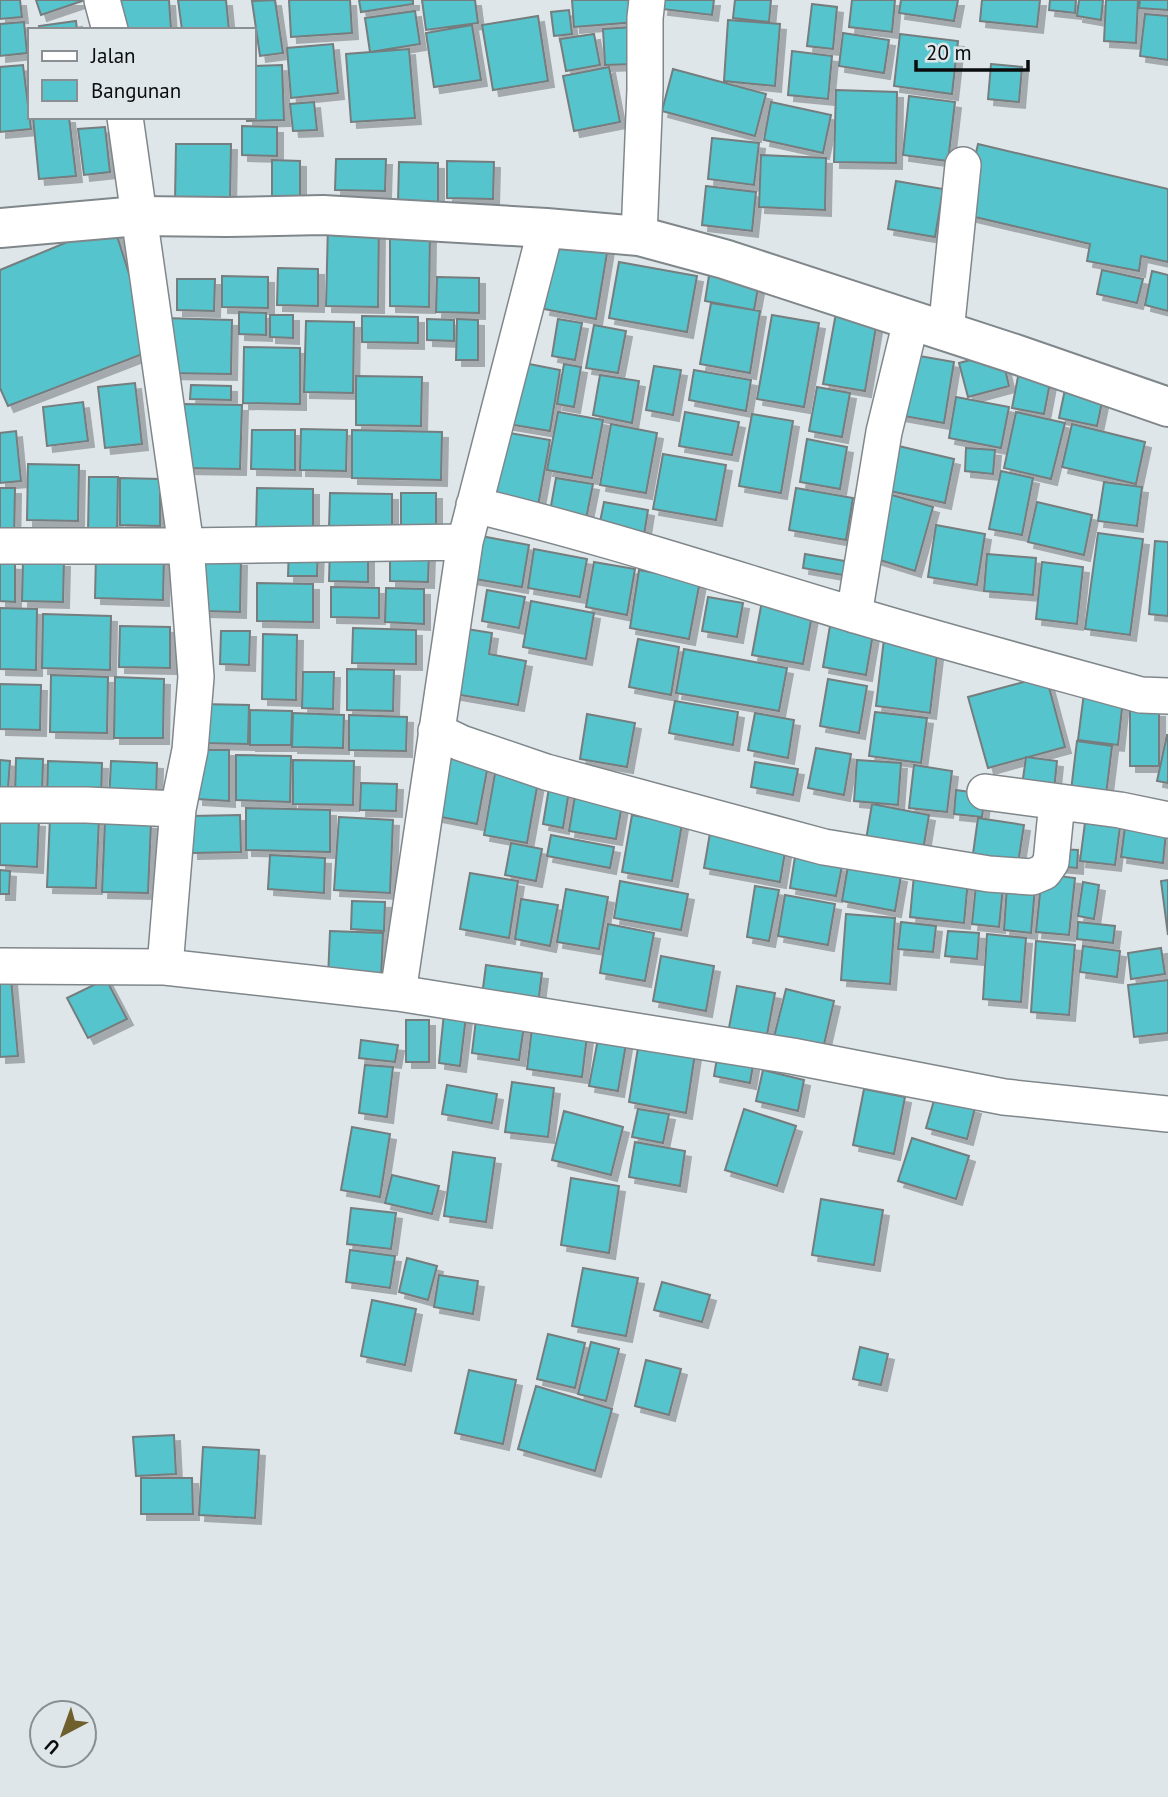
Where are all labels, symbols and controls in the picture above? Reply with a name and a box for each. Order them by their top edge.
legend [28,28,256,119]
scale bar [916,28,1028,72]
text: 20 m [926,39,972,66]
text: Jalan [90,42,136,69]
text: Bangunan [91,77,181,104]
north arrow [28,1699,98,1769]
text: U [39,1734,64,1760]

